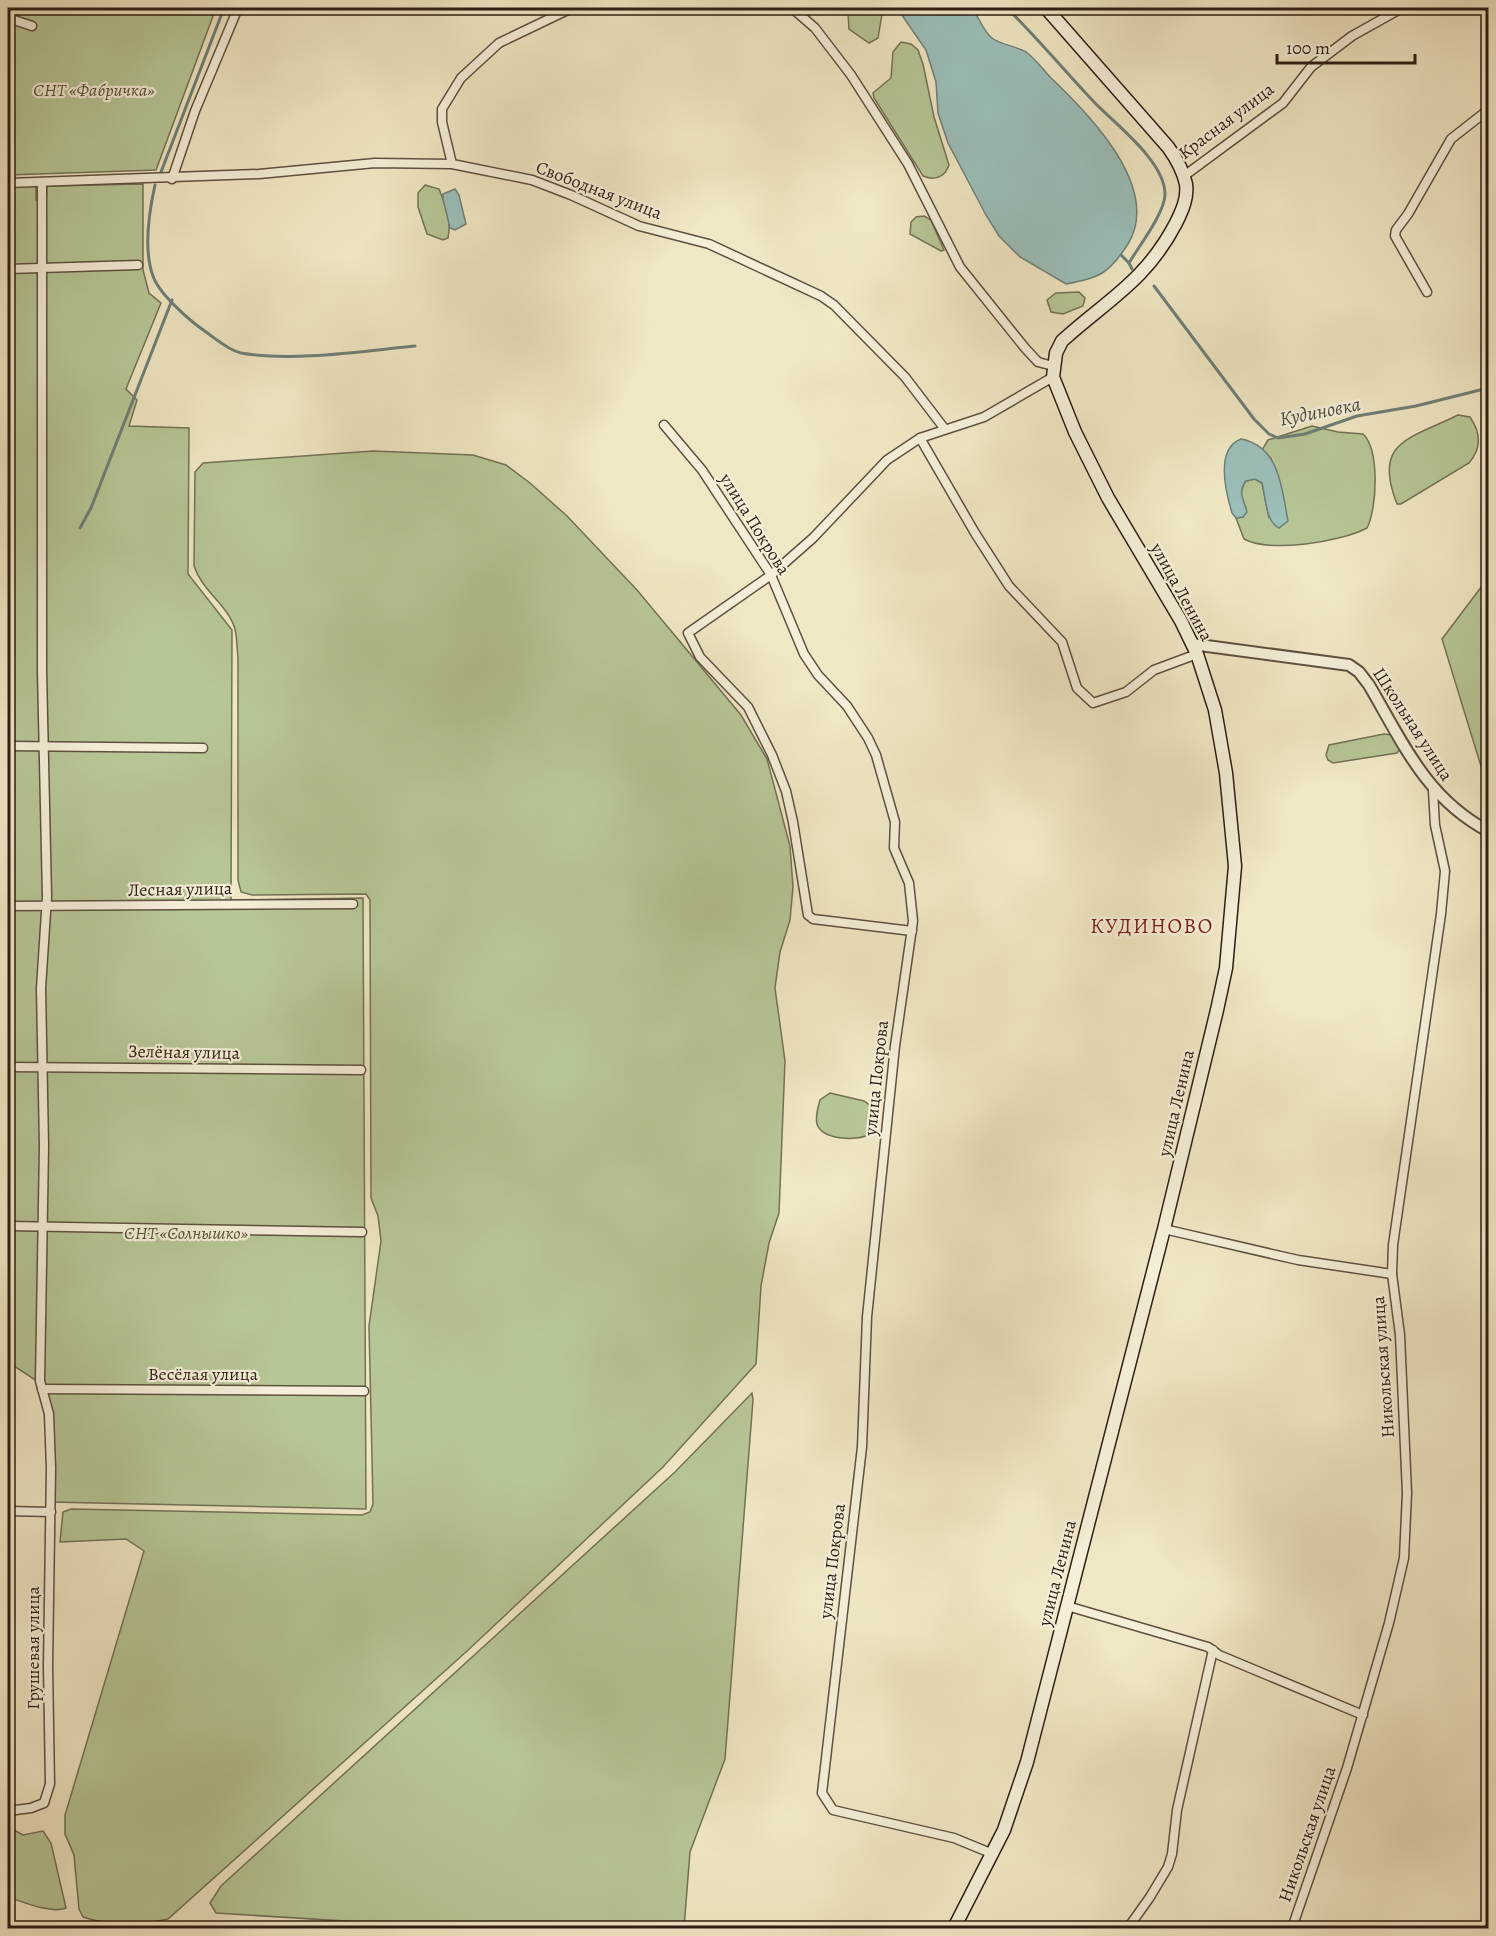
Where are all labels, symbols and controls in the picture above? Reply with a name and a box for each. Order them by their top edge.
scale bar [1277,27,1415,65]
text: 100 m [1286,36,1330,60]
street label: Красная улица [1173,77,1279,165]
park label: СНТ «Фабричка» [33,78,155,102]
street label: Свободная улица [533,155,666,225]
water label: Кудиновка [1277,390,1363,433]
street label: улица Покрова [714,468,796,580]
street label: улица Ленина [1145,538,1219,646]
street label: Школьная улица [1367,663,1459,786]
street label: Лесная улица [128,876,233,902]
district label: КУДИНОВО [1090,912,1214,940]
street label: улица Покрова [858,1018,894,1138]
street label: Зелёная улица [128,1039,241,1065]
street label: улица Ленина [1152,1047,1200,1160]
park label: СНТ «Солнышко» [124,1221,249,1245]
street label: Никольская улица [1366,1295,1400,1439]
street label: Весёлая улица [148,1362,259,1386]
street label: улица Покрова [813,1501,851,1621]
street label: улица Ленина [1032,1517,1082,1630]
street label: Грушевая улица [21,1586,45,1710]
street label: Никольская улица [1273,1762,1342,1905]

